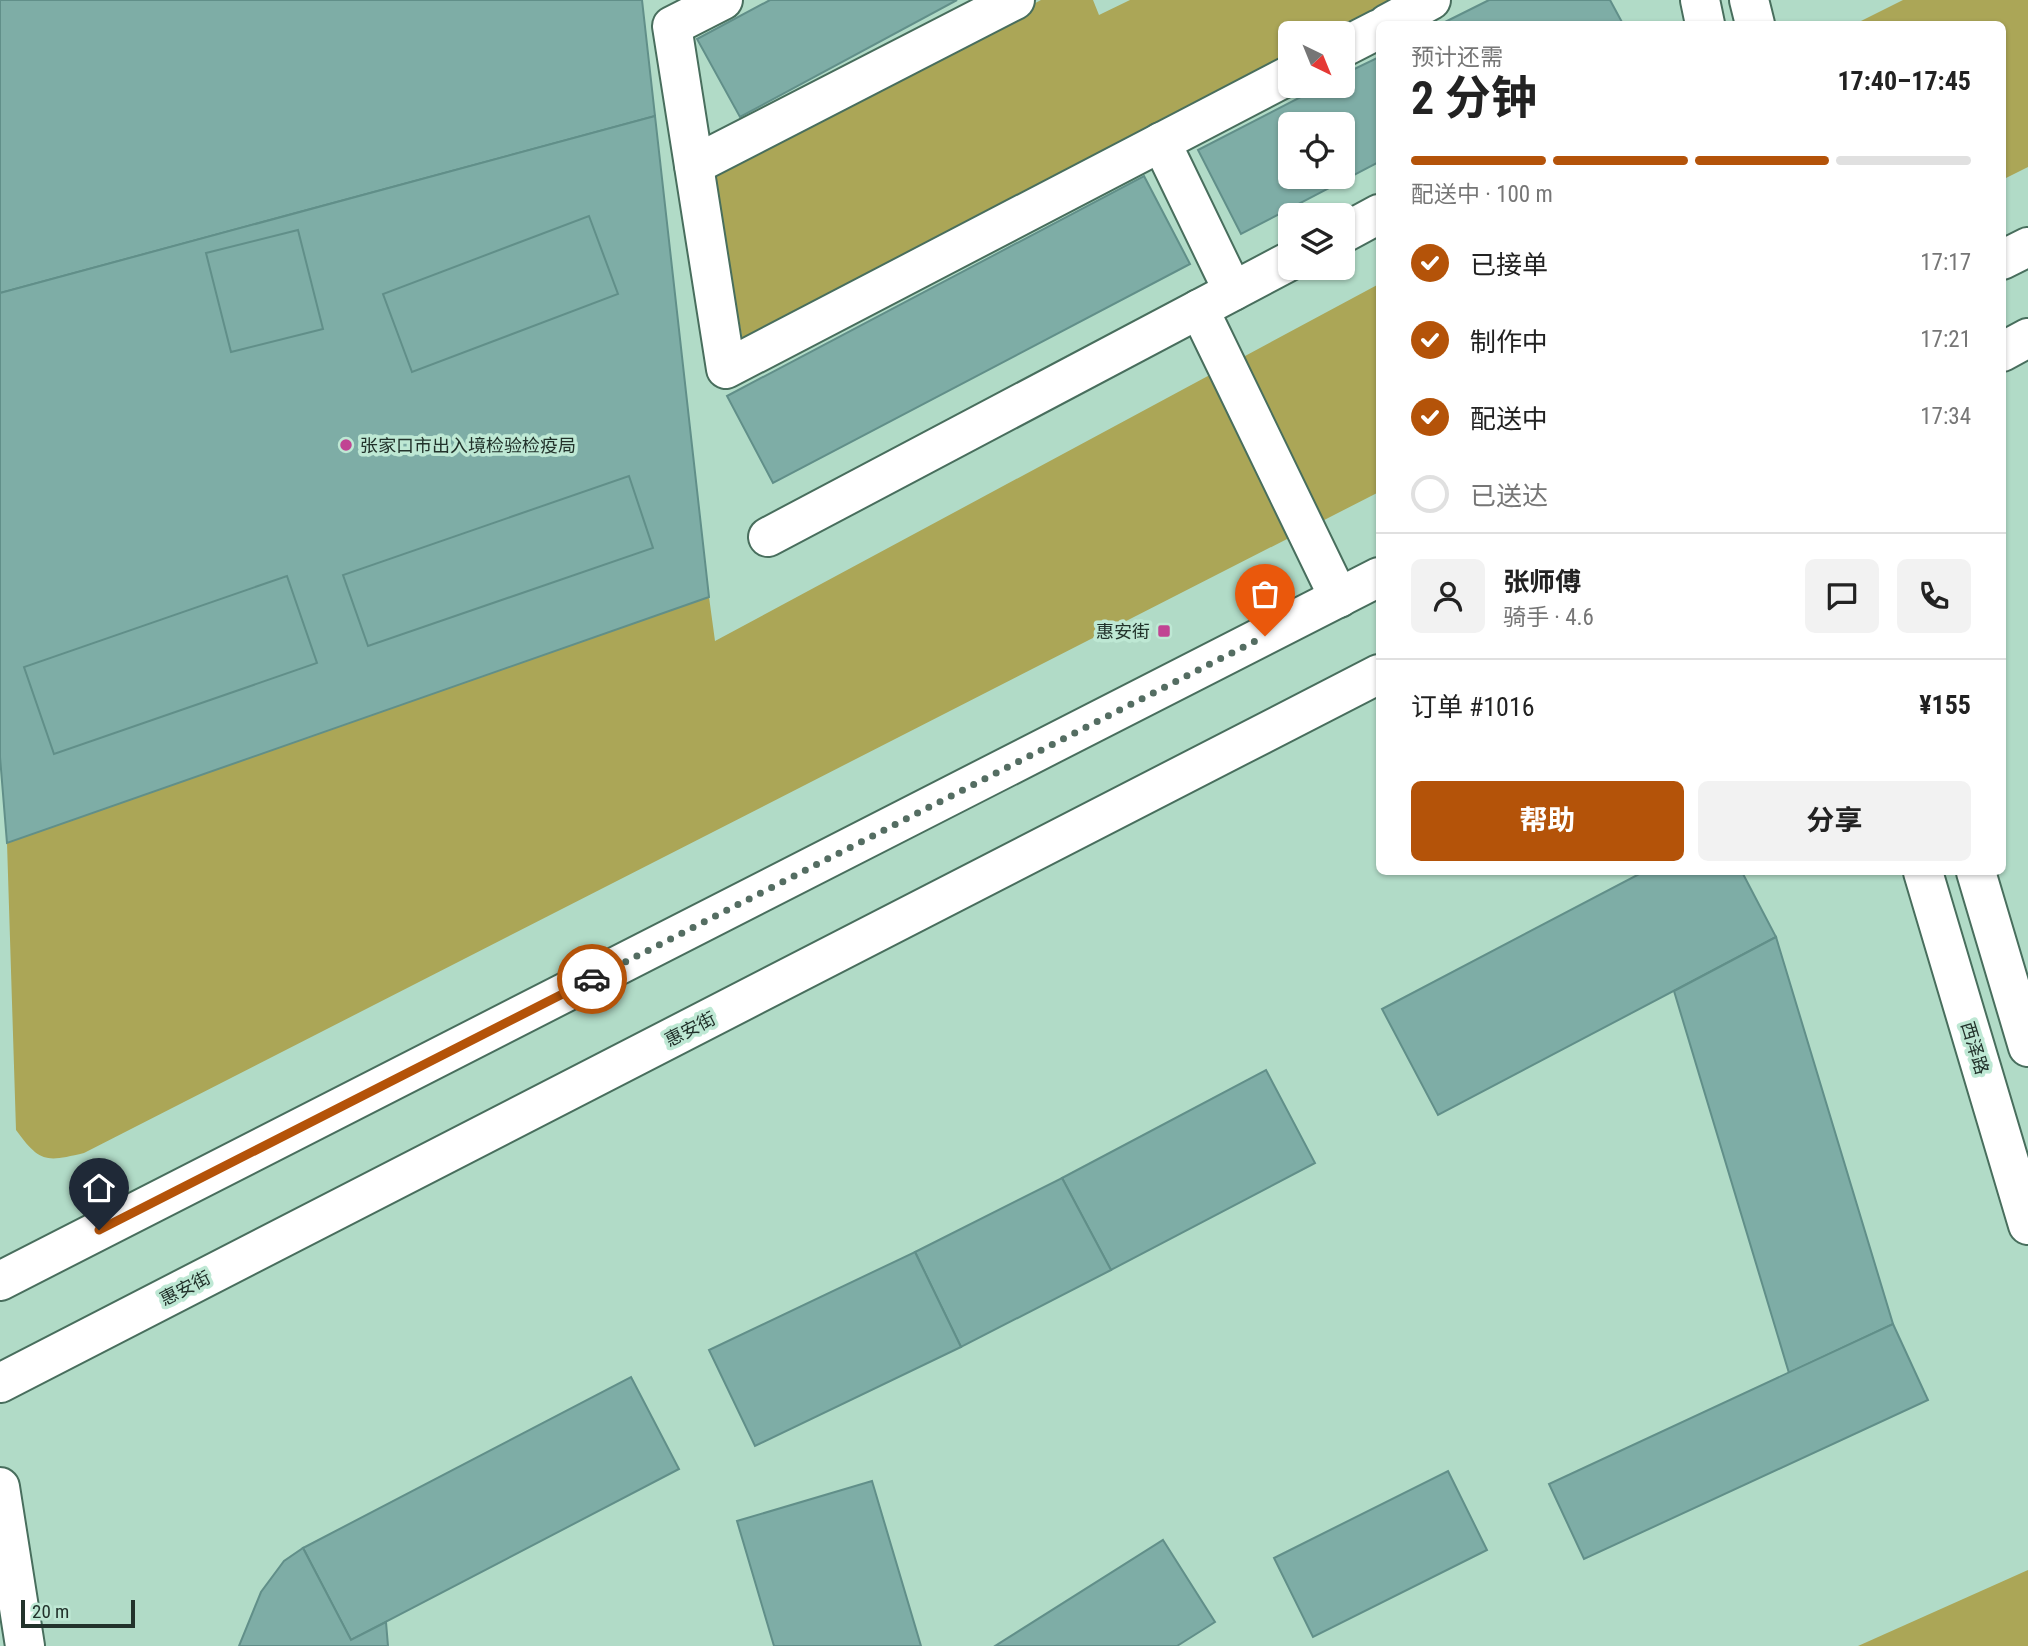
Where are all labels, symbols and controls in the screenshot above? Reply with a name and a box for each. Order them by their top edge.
north arrow [1278,21,1354,98]
map controls [1278,21,1355,280]
text: 预计还需 [1411,44,1503,71]
text: 17:40–17:45 [1837,66,1971,96]
text: 2 分钟 [1411,71,1537,125]
button: locate [1278,112,1355,189]
text: 配送中 · 100 m [1411,181,1553,208]
button: layers [1278,203,1355,280]
icon: check [1411,244,1449,282]
text: 17:17 [1920,249,1971,276]
text: 已接单 [1470,250,1548,280]
icon: check [1411,321,1449,359]
text: 17:21 [1920,326,1971,353]
text: 制作中 [1470,327,1548,357]
icon: check [1411,398,1449,436]
text: 17:34 [1920,403,1971,430]
text: 配送中 [1470,404,1548,434]
place label: 张家口市出入境检验检疫局 [360,435,576,456]
marker: 张家口市出入境检验检疫局 [338,437,354,453]
text: 已送达 [1470,481,1548,511]
button: person [1411,559,1485,633]
button: chat [1805,559,1879,633]
button: phone [1897,559,1971,633]
pin [1235,564,1295,636]
text: 张师傅 [1503,567,1581,597]
icon: bag [1246,575,1284,613]
text: 骑手 · 4.6 [1503,604,1594,631]
place label: 惠安街 [1096,621,1150,642]
marker: 惠安街 [1156,623,1172,639]
text: ¥155 [1919,690,1971,720]
text: 订单 #1016 [1411,692,1535,722]
button: 帮助 [1411,781,1684,861]
button: 分享 [1698,781,1971,861]
courier [557,944,627,1014]
icon: car [573,960,611,998]
street label: 惠安街 [661,1007,719,1051]
street label: 西泽路 [1957,1019,1993,1077]
pin [69,1158,129,1230]
icon: home [80,1169,118,1207]
street label: 惠安街 [156,1266,214,1310]
scale bar [21,1597,135,1629]
text: 20 m [32,1600,69,1623]

